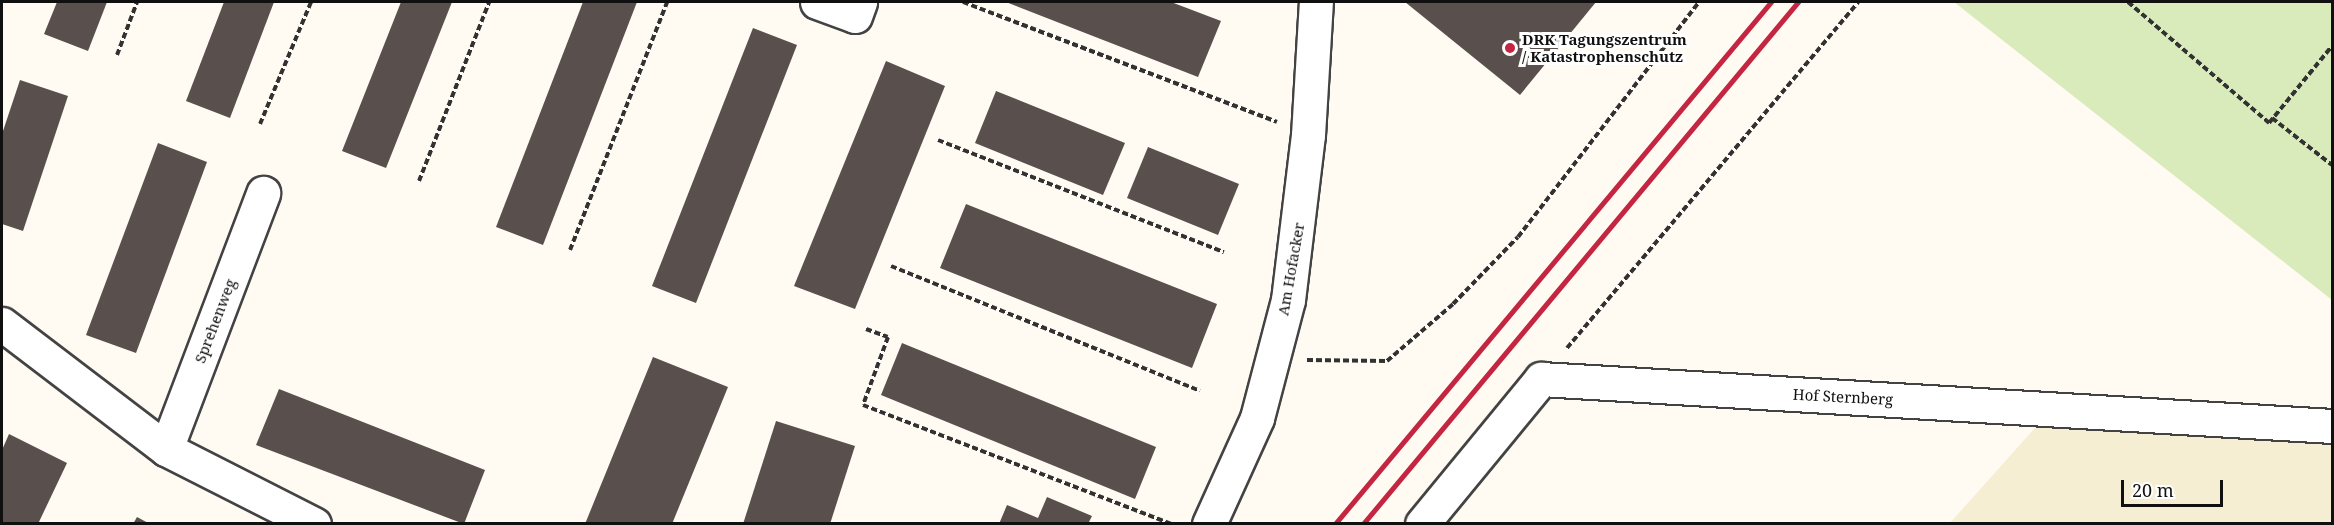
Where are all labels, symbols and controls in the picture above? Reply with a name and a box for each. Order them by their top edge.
place label: DRK Tagungszentrum / Katastrophenschutz [1522,30,1687,65]
marker: DRK Tagungszentrum / Katastrophenschutz [1503,41,1517,55]
street label: Am Hofacker [1274,221,1308,317]
street label: Sprehenweg [191,276,239,366]
street label: Hof Sternberg [1792,385,1894,409]
scale bar [2124,468,2226,506]
text: 20 m [2132,478,2174,502]

